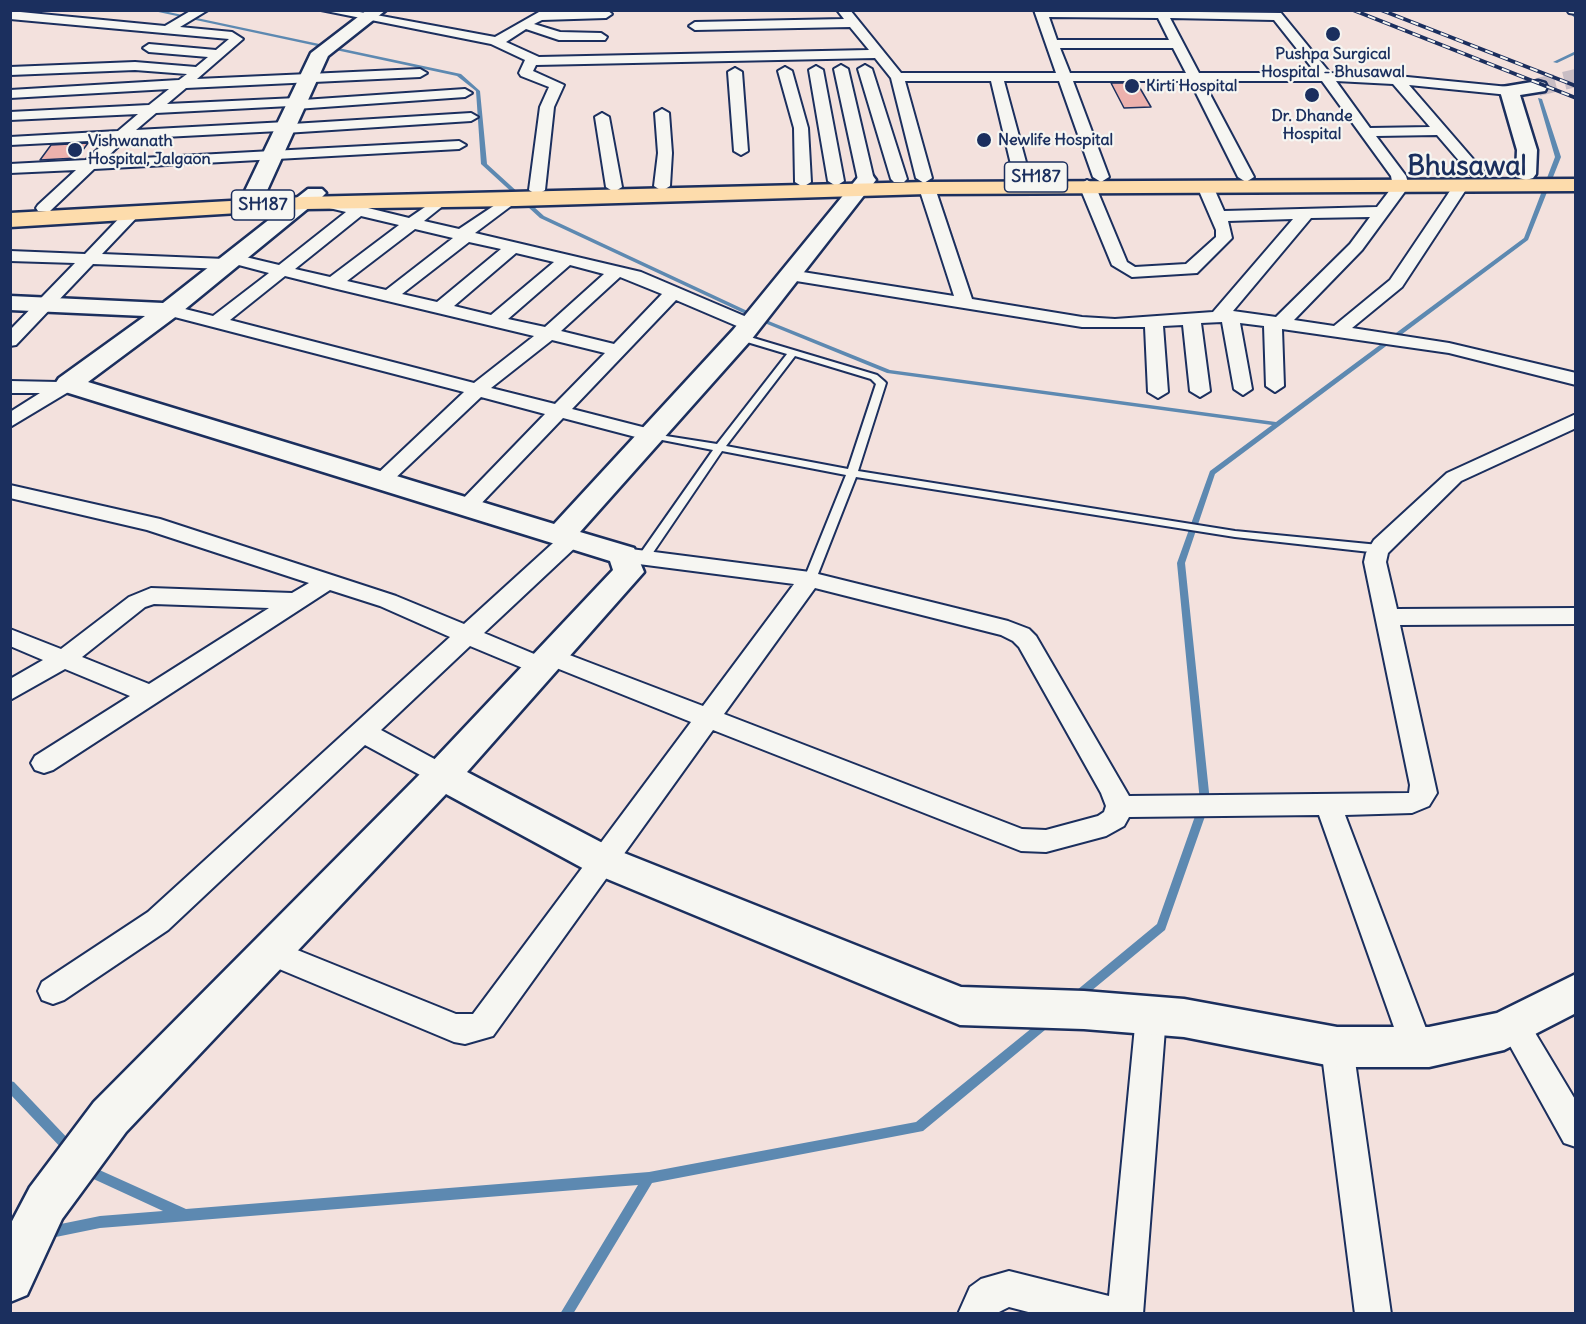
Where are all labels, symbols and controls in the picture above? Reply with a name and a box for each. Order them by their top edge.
marker: Pushpa Surgical Hospital - Bhusawal [1324,25,1342,43]
place label: Pushpa Surgical Hospital - Bhusawal [1261,44,1405,82]
place label: Kirti Hospital [1146,76,1237,96]
marker: Kirti Hospital [1123,77,1141,95]
marker: Dr. Dhande Hospital [1303,86,1321,104]
place label: Dr. Dhande Hospital [1271,106,1353,144]
place label: Newlife Hospital [998,130,1113,150]
place label: Vishwanath Hospital, Jalgaon [88,131,211,169]
marker: Newlife Hospital [975,131,993,149]
marker: Vishwanath Hospital, Jalgaon [66,141,84,159]
district label: Bhusawal [1407,151,1527,183]
road number: SH187 [1004,162,1068,192]
road number: SH187 [232,190,294,220]

